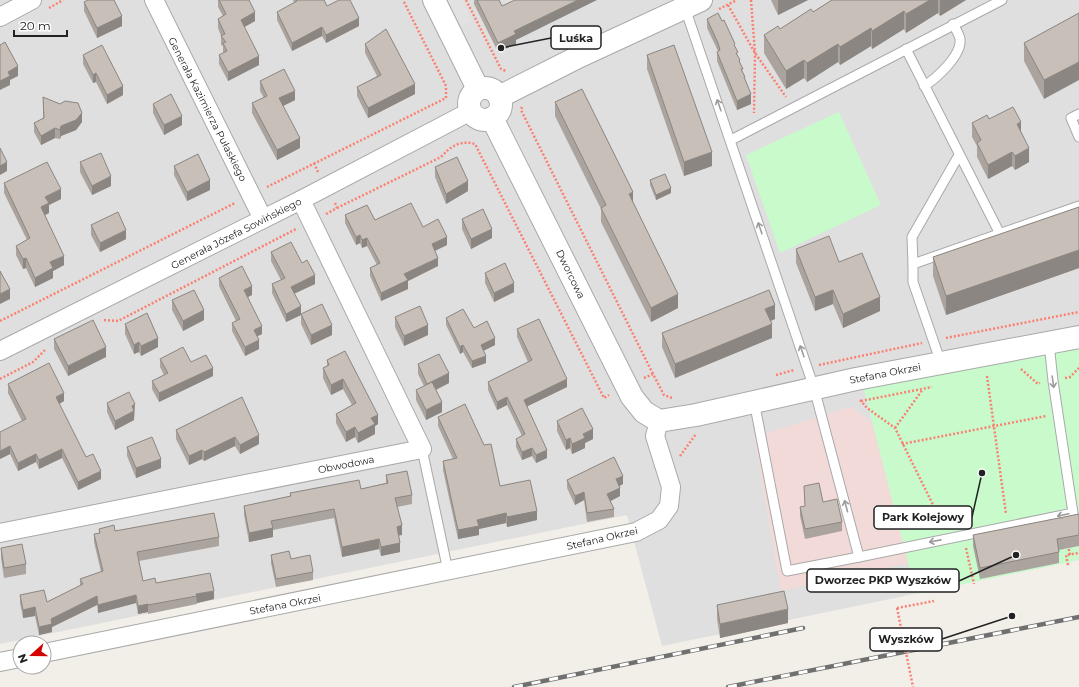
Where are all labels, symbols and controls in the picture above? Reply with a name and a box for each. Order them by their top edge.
scale bar [14,12,67,38]
text: 20 m [20,18,51,33]
callout: Luśka [551,26,601,49]
text: Luśka [559,31,593,45]
street label: Generała Kazimierza Pułaskiego [165,35,250,184]
one-way arrow [714,99,722,111]
street label: Generała Józefa Sowińskiego [169,195,304,272]
one-way arrow [756,222,764,234]
street label: Dworcowa [553,247,588,301]
one-way arrow [798,345,805,358]
street label: Stefana Okrzei [848,360,922,387]
one-way arrow [1049,375,1057,388]
street label: Obwodowa [317,453,375,476]
one-way arrow [842,500,849,513]
callout: Park Kolejowy [874,506,972,529]
text: Park Kolejowy [882,510,964,524]
one-way arrow [1057,512,1070,520]
street label: Stefana Okrzei [565,524,639,553]
one-way arrow [929,537,942,545]
callout: Dworzec PKP Wyszków [807,569,959,592]
text: Dworzec PKP Wyszków [815,573,952,587]
street label: Stefana Okrzei [248,591,322,618]
callout: Wyszków [870,628,942,651]
text: Wyszków [878,632,934,646]
north arrow [12,635,52,675]
text: N [15,652,31,665]

